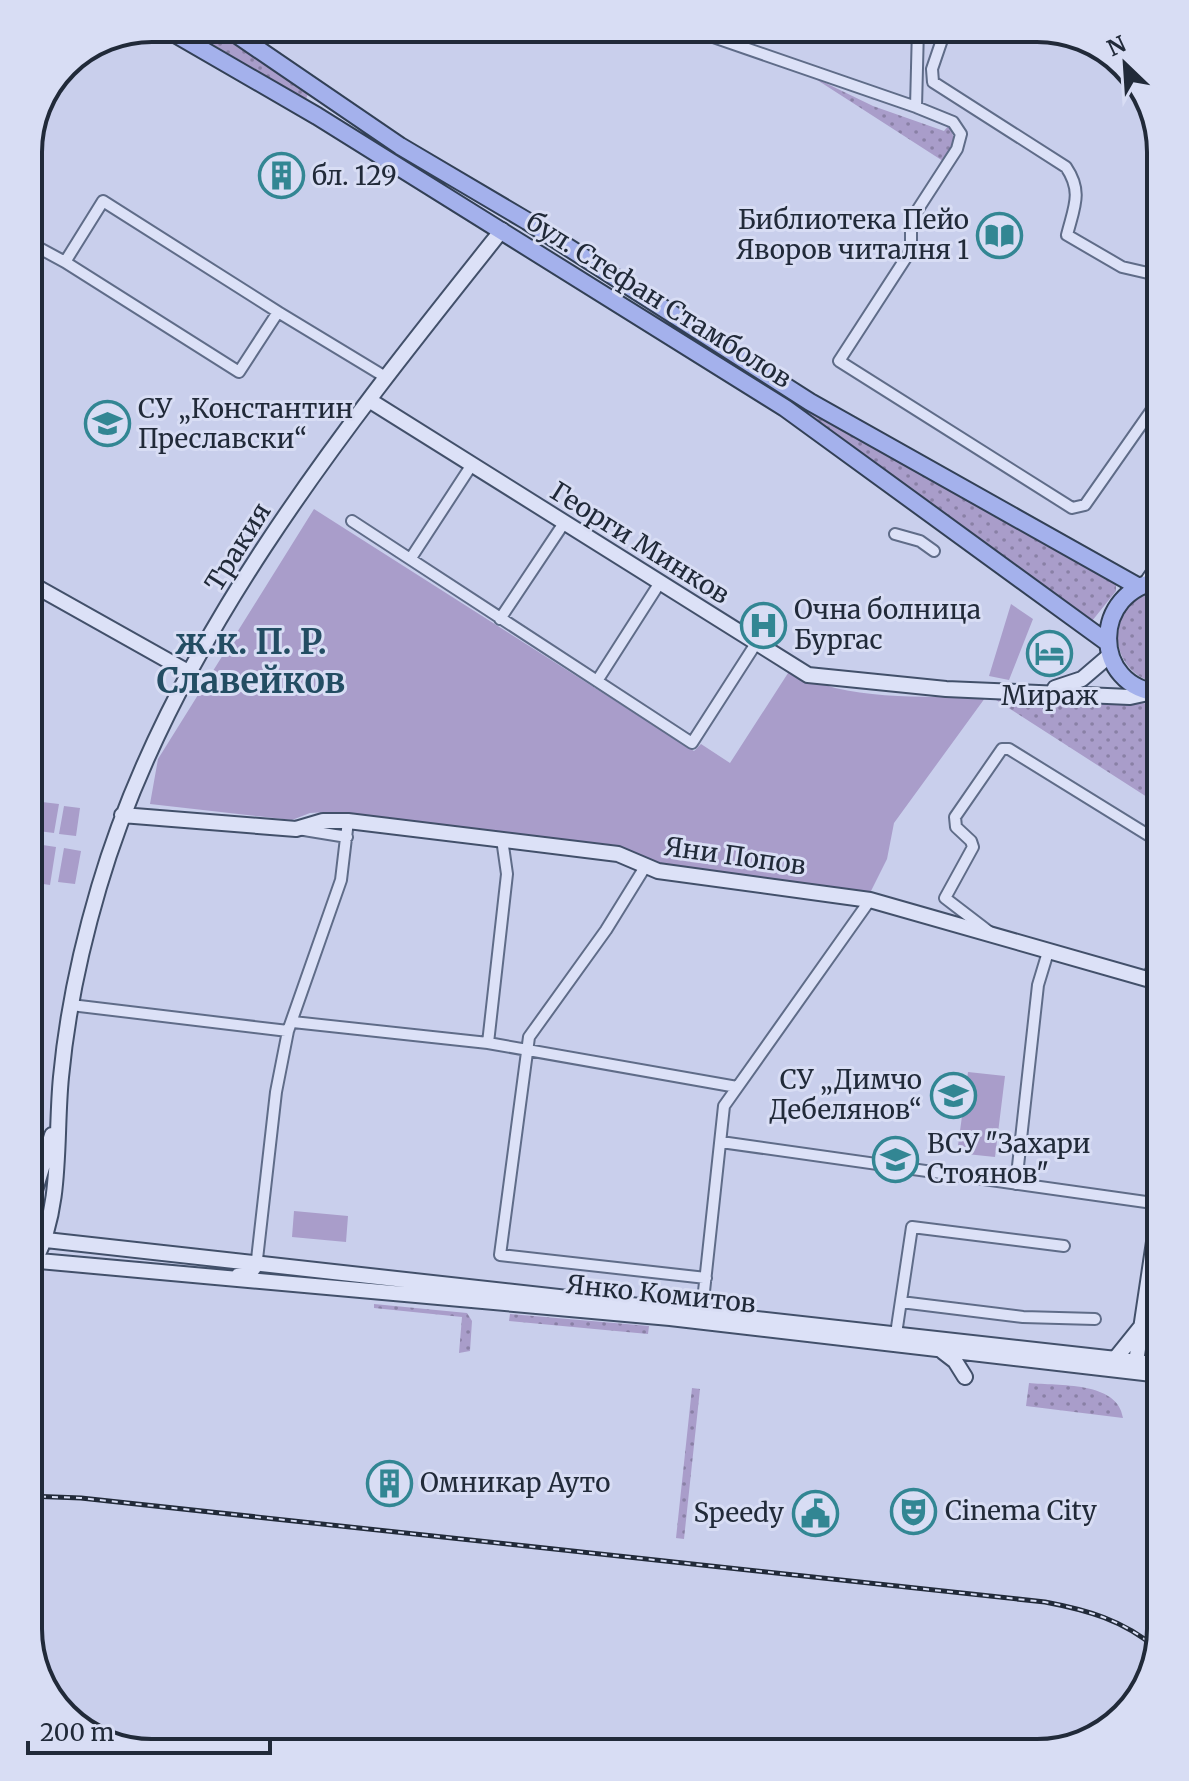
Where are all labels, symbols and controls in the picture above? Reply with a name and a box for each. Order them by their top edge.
north arrow [1085,24,1165,104]
text: N [1103,29,1131,62]
building icon: бл. 129 [257,152,305,200]
place label: бл. 129 [312,159,397,192]
place label: Библиотека Пейо Яворов читалня 1 [736,203,969,266]
street label: бул. Стефан Стамболов [521,204,798,395]
library icon: Библиотека Пейо Яворов читалня 1 [976,211,1024,259]
place label: СУ „Константин Преславски“ [138,392,353,455]
school or university icon: СУ „Константин Преславски“ [83,400,131,448]
street label: Георги Минков [545,474,736,611]
street label: Тракия [198,496,278,597]
place label: Oчна болница Бургас [794,593,981,656]
hospital icon: Oчна болница Бургас [739,601,787,649]
district label: ж.к. П. Р. Славейков [157,621,345,702]
hotel icon: Мираж [1026,629,1074,677]
place label: Мираж [1001,679,1099,712]
street label: Яни Попов [662,829,808,882]
place label: СУ „Димчо Дебелянов“ [769,1063,922,1126]
school or university icon: СУ „Димчо Дебелянов“ [929,1071,977,1119]
place label: ВСУ "Захари Стоянов" [927,1127,1090,1190]
school or university icon: ВСУ "Захари Стоянов" [872,1135,920,1183]
street label: Янко Комитов [565,1267,757,1320]
building icon: Омникар Ауто [365,1459,413,1507]
place label: Омникар Ауто [420,1466,611,1499]
theatre icon: Cinema City [890,1487,938,1535]
public building icon: Speedy [791,1489,839,1537]
place label: Cinema City [945,1494,1098,1527]
place label: Speedy [694,1496,785,1529]
scale bar [28,1705,270,1755]
text: 200 m [40,1717,115,1748]

